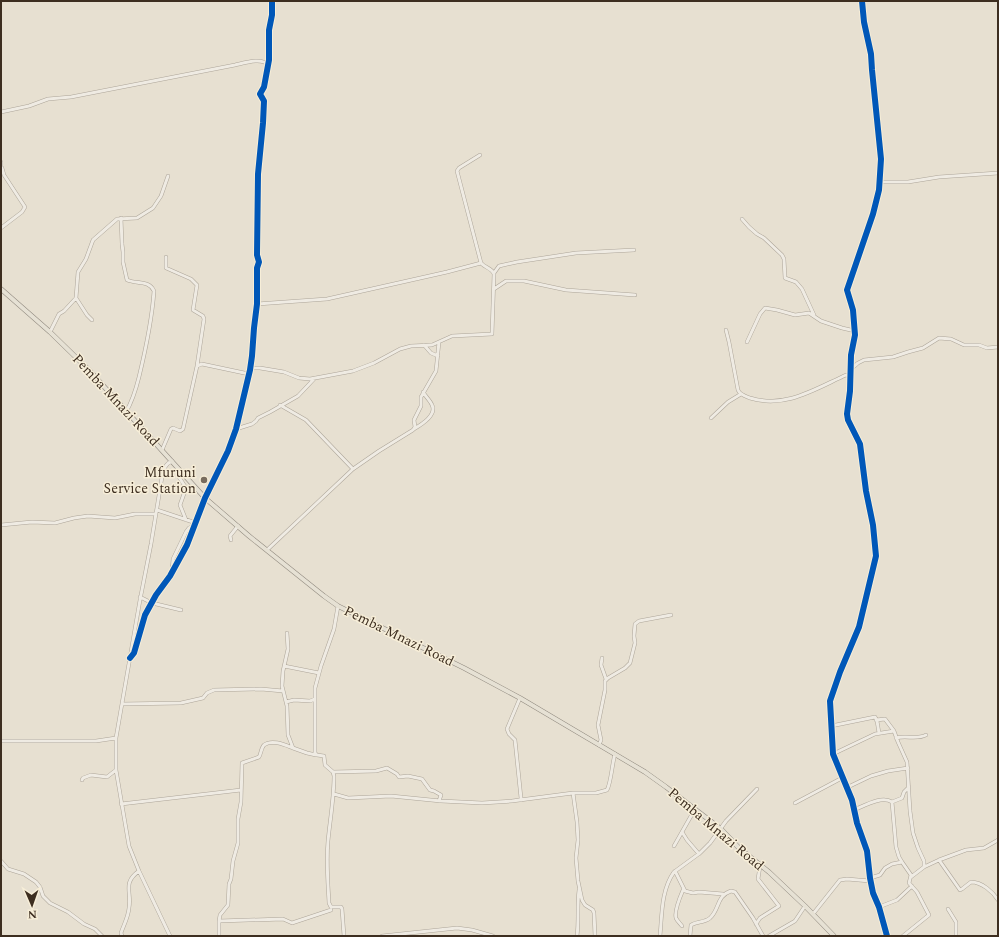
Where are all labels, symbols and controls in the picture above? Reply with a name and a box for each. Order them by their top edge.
street label: Pemba Mnazi Road [67,349,165,451]
place label: Mfuruni Service Station [103,462,196,499]
marker: Mfuruni Service Station [199,475,209,485]
street label: Pemba Mnazi Road [340,600,458,672]
street label: Pemba Mnazi Road [663,782,769,876]
north arrow [12,885,52,925]
text: N [28,906,37,923]

